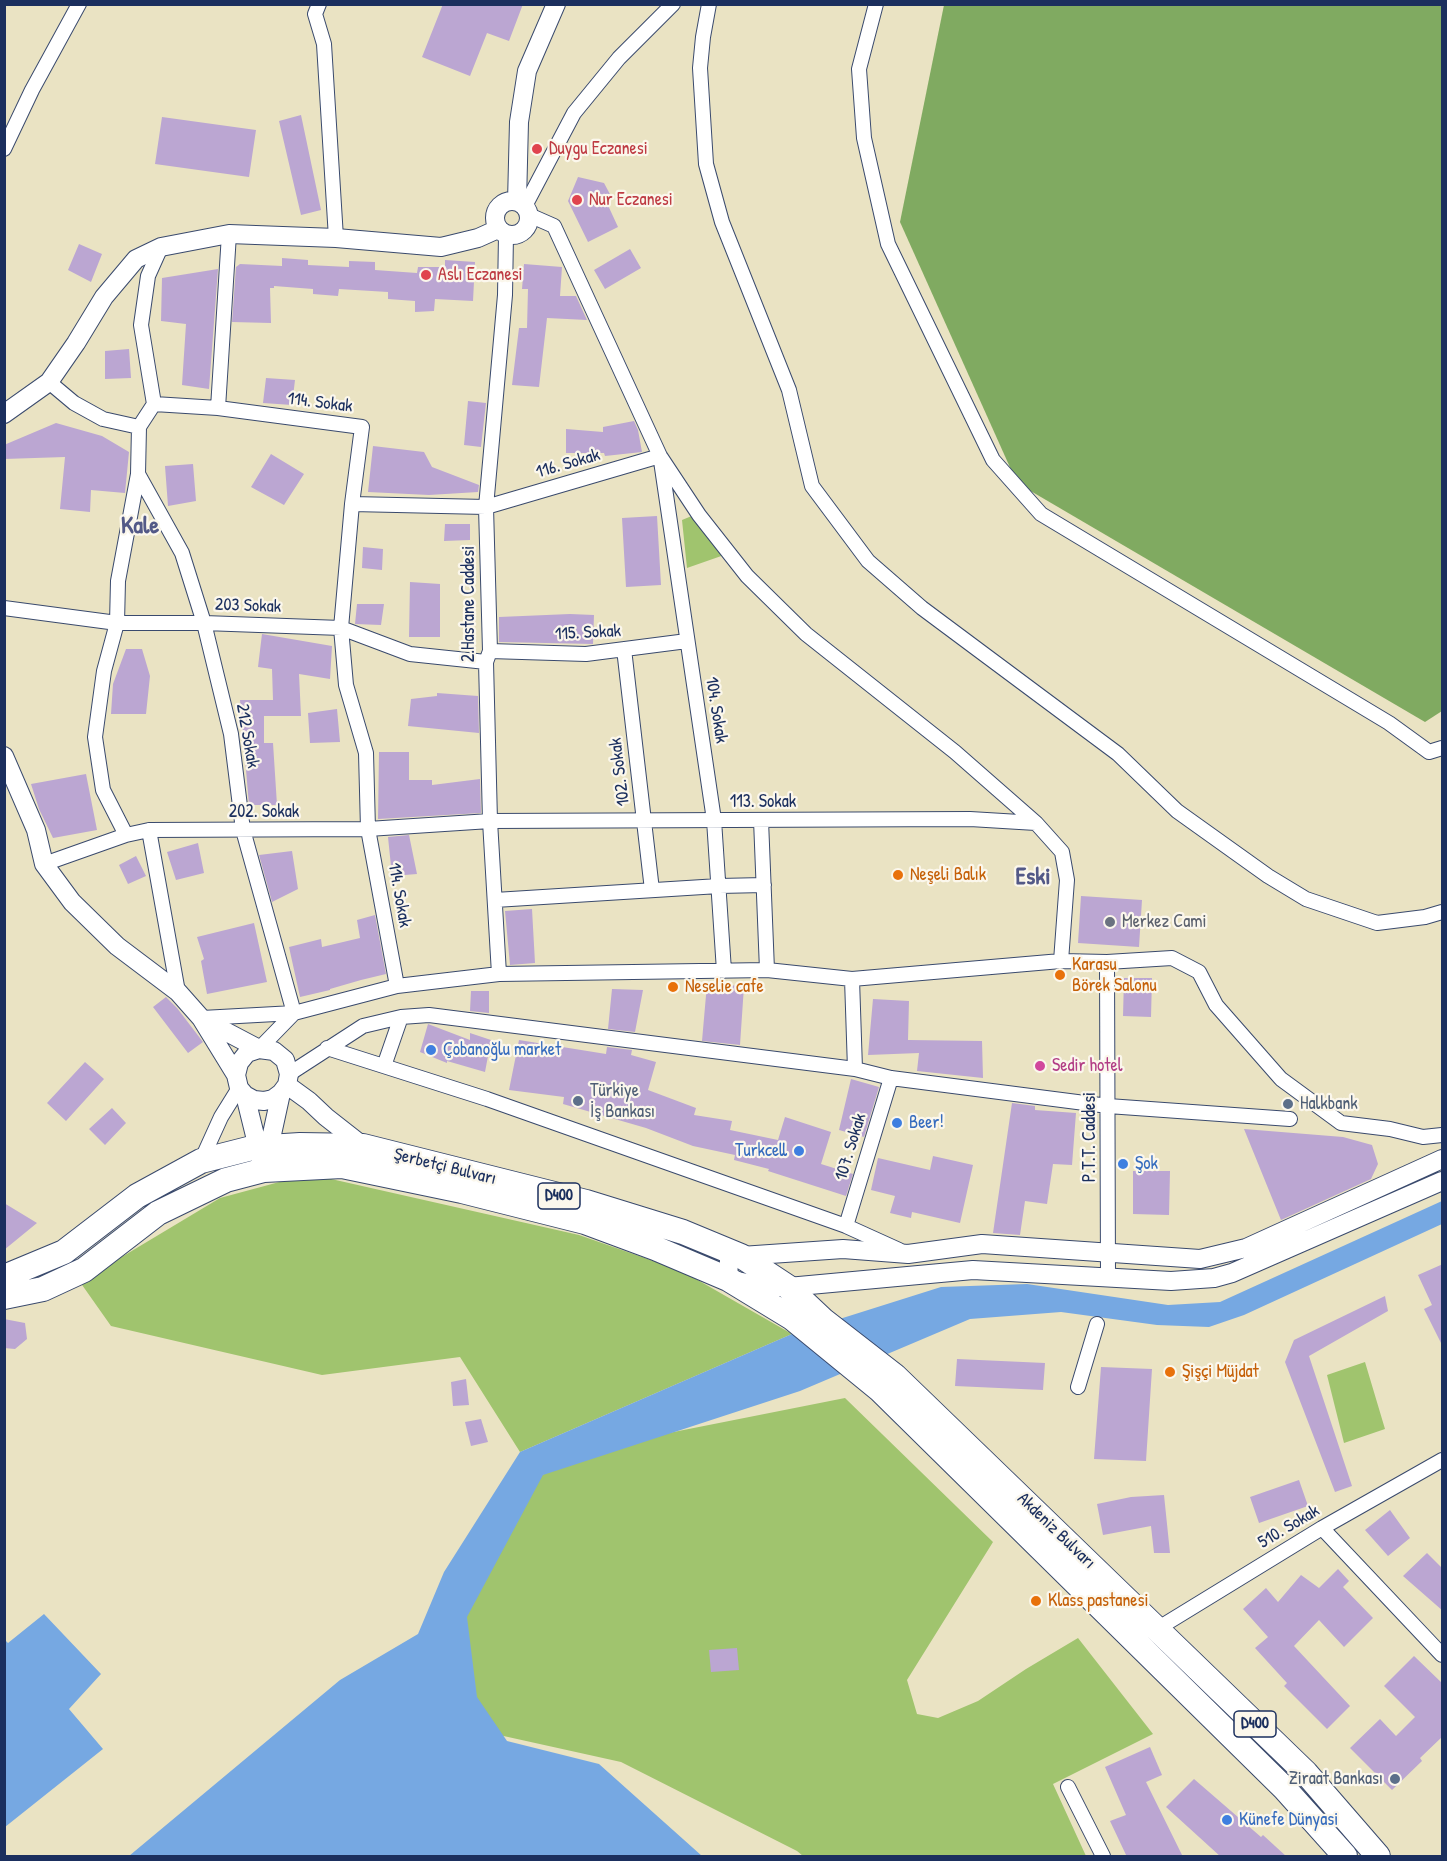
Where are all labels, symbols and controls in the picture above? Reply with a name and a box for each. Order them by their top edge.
place label: Duygu Eczanesi [549,138,648,160]
marker: Duygu Eczanesi [530,142,544,156]
place label: Nur Eczanesi [589,189,673,211]
marker: Nur Eczanesi [570,193,584,207]
place label: Aslı Eczanesi [438,264,523,286]
marker: Aslı Eczanesi [419,268,433,282]
street label: 114. Sokak [286,388,354,418]
street label: 116. Sokak [533,445,603,483]
district label: Kale [121,513,159,541]
street label: 2.Hastane Caddesi [458,546,480,662]
street label: 203 Sokak [215,594,281,618]
street label: 115. Sokak [554,620,622,646]
street label: 104. Sokak [700,675,732,745]
street label: 212 Sokak [231,702,263,770]
street label: 102. Sokak [605,737,635,807]
street label: 113. Sokak [730,791,796,813]
street label: 202. Sokak [229,801,299,823]
street label: 114. Sokak [383,861,415,929]
place label: Neşeli Balık [910,864,986,886]
district label: Eski [1015,864,1051,892]
marker: Neşeli Balık [891,868,905,882]
place label: Merkez Cami [1122,911,1206,933]
marker: Merkez Cami [1103,915,1117,929]
place label: Karasu Börek Salonu [1072,954,1157,996]
marker: Karasu Börek Salonu [1053,968,1067,982]
place label: Neselie cafe [685,976,764,998]
marker: Neselie cafe [666,980,680,994]
place label: Çobanoğlu market [443,1039,561,1061]
marker: Çobanoğlu market [424,1043,438,1057]
place label: Sedir hotel [1052,1055,1123,1077]
marker: Sedir hotel [1033,1059,1047,1073]
place label: Türkiye İş Bankası [590,1080,655,1122]
street label: P.T.T. Caddesi [1079,1092,1101,1182]
place label: Halkbank [1300,1093,1358,1115]
marker: Türkiye İş Bankası [571,1094,585,1108]
marker: Halkbank [1281,1097,1295,1111]
street label: 107. Sokak [831,1111,871,1183]
place label: Beer! [909,1112,944,1134]
marker: Beer! [890,1116,904,1130]
place label: Turkcell [735,1140,787,1162]
street label: Şerbetçi Bulvarı [392,1144,498,1190]
marker: Turkcell [792,1144,806,1158]
place label: Şok [1135,1153,1158,1175]
marker: Şok [1116,1157,1130,1171]
road number: D400 [538,1183,580,1209]
place label: Şişçi Müjdat [1182,1361,1259,1383]
marker: Şişçi Müjdat [1163,1365,1177,1379]
street label: Akdeniz Bulvarı [1012,1488,1100,1574]
street label: 510. Sokak [1254,1500,1324,1554]
place label: Klass pastanesi [1048,1590,1148,1612]
marker: Klass pastanesi [1029,1594,1043,1608]
road number: D400 [1234,1711,1276,1737]
place label: Ziraat Bankası [1289,1768,1383,1790]
marker: Ziraat Bankası [1388,1772,1402,1786]
place label: Künefe Dünyasi [1239,1809,1338,1831]
marker: Künefe Dünyasi [1220,1813,1234,1827]

